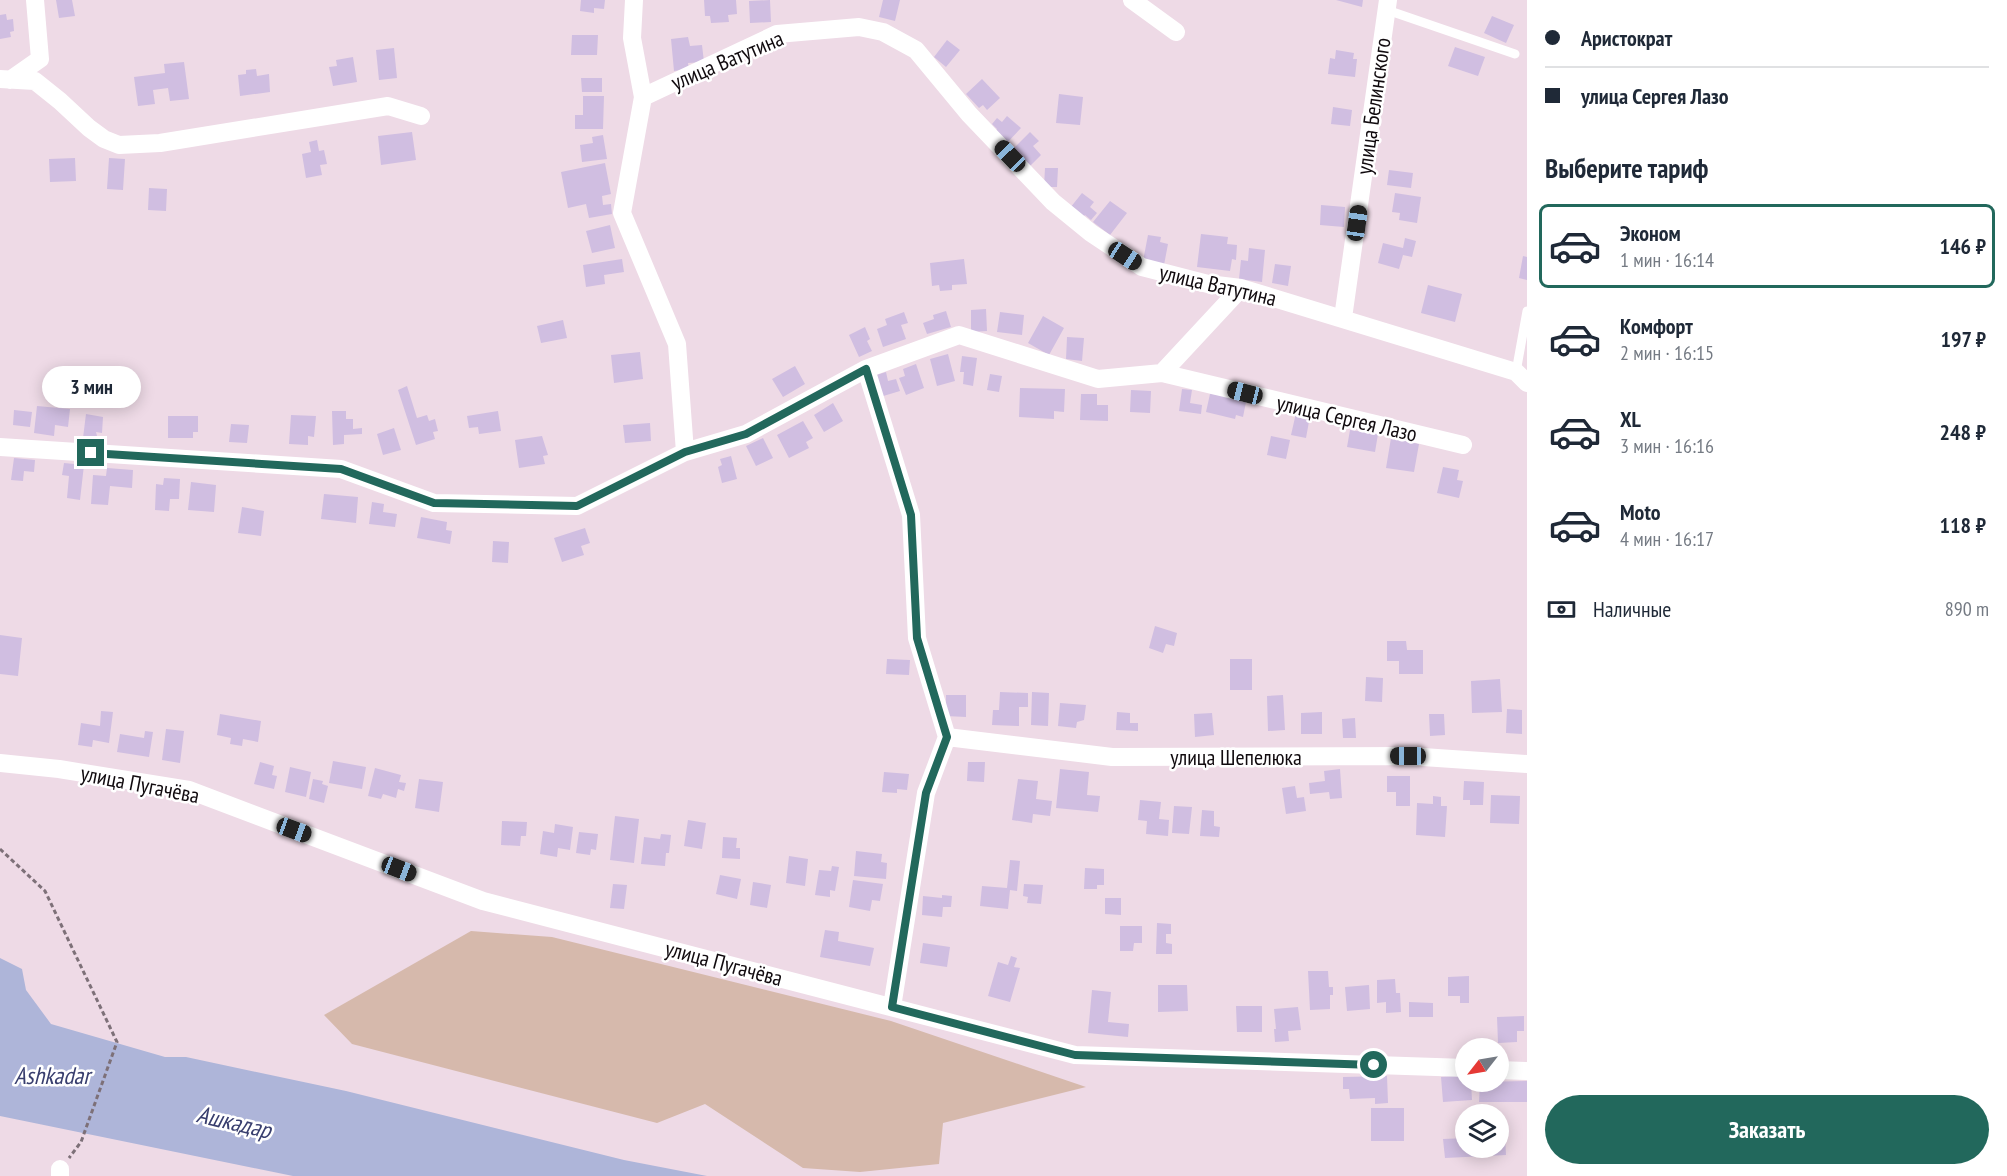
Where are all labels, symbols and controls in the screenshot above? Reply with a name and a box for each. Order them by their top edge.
street label: улица Ватутина [667,24,787,96]
text: Аристократ [1581,24,1672,52]
street label: улица Белинского [1350,36,1396,176]
text: улица Сергея Лазо [1581,82,1729,110]
car [991,137,1029,175]
text: Выберите тариф [1545,151,1708,185]
car [1346,204,1368,242]
icon: car [1548,219,1602,273]
text: Эконом [1620,219,1681,247]
text: 146 ₽ [1939,232,1986,260]
car [1105,239,1145,273]
text: 1 мин · 16:14 [1620,247,1714,273]
street label: улица Ватутина [1157,258,1279,312]
icon: car [1548,312,1602,366]
text: Комфорт [1620,312,1693,340]
text: 197 ₽ [1940,325,1986,353]
text: 2 мин · 16:15 [1620,340,1714,366]
callout: 3 мин [42,366,140,408]
text: 3 мин [70,374,113,400]
car [1225,380,1265,406]
street label: улица Сергея Лазо [1274,388,1420,448]
icon: car [1548,405,1602,459]
text: XL [1620,405,1641,433]
text: 248 ₽ [1939,418,1986,446]
text: 3 мин · 16:16 [1620,433,1714,459]
route end [77,439,104,466]
icon: car [1548,498,1602,552]
text: Moto [1620,498,1661,526]
text: 118 ₽ [1939,511,1986,539]
text: 4 мин · 16:17 [1620,526,1714,552]
icon: cash [1545,593,1578,626]
text: Наличные [1593,595,1671,623]
text: 890 m [1945,596,1989,622]
street label: улица Шепелюка [1170,743,1302,771]
car [1390,747,1426,765]
street label: улица Пугачёва [78,759,202,809]
car [274,815,314,845]
car [379,854,419,884]
street label: улица Пугачёва [662,934,786,992]
north arrow [1455,1038,1509,1092]
map controls [1455,1038,1509,1158]
route start [1360,1051,1387,1078]
water label: Ashkadar [14,1060,93,1091]
button: Заказать [1545,1095,1989,1164]
water label: Ашкадар [194,1098,276,1146]
button: layers [1455,1104,1509,1158]

